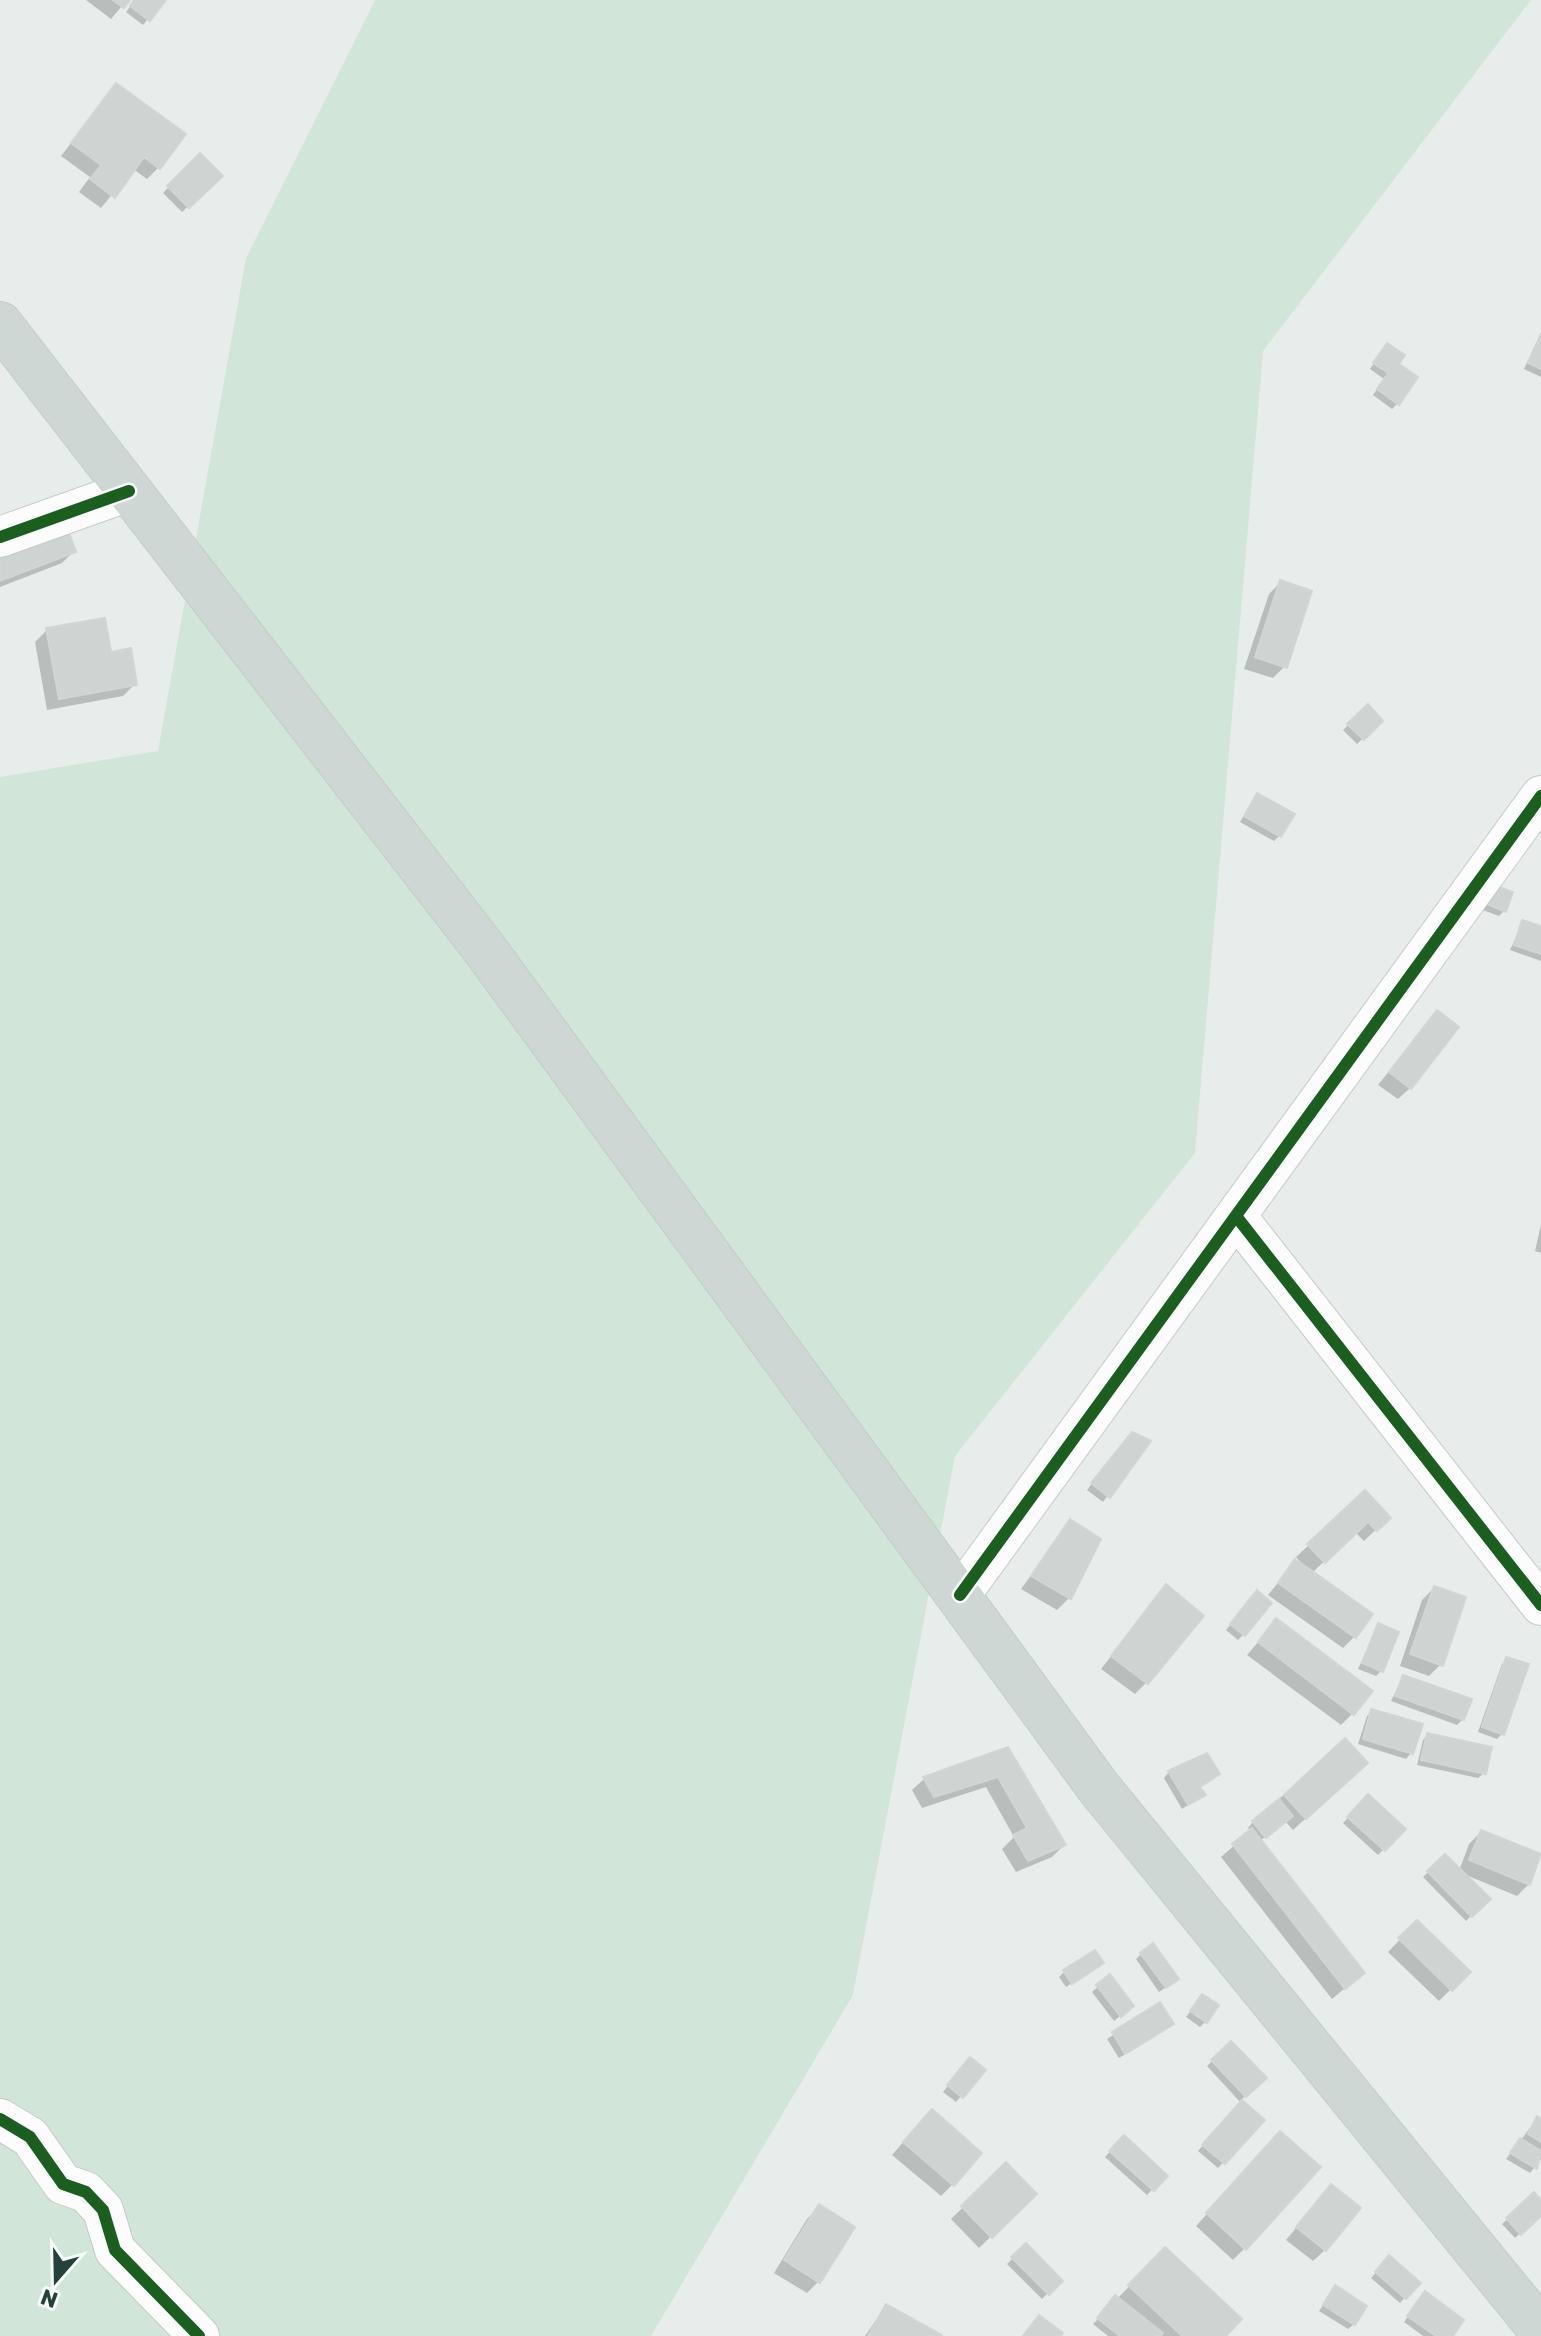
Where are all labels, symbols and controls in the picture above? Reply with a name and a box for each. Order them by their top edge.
north arrow [16,2240,96,2320]
text: N [37,2283,61,2314]

